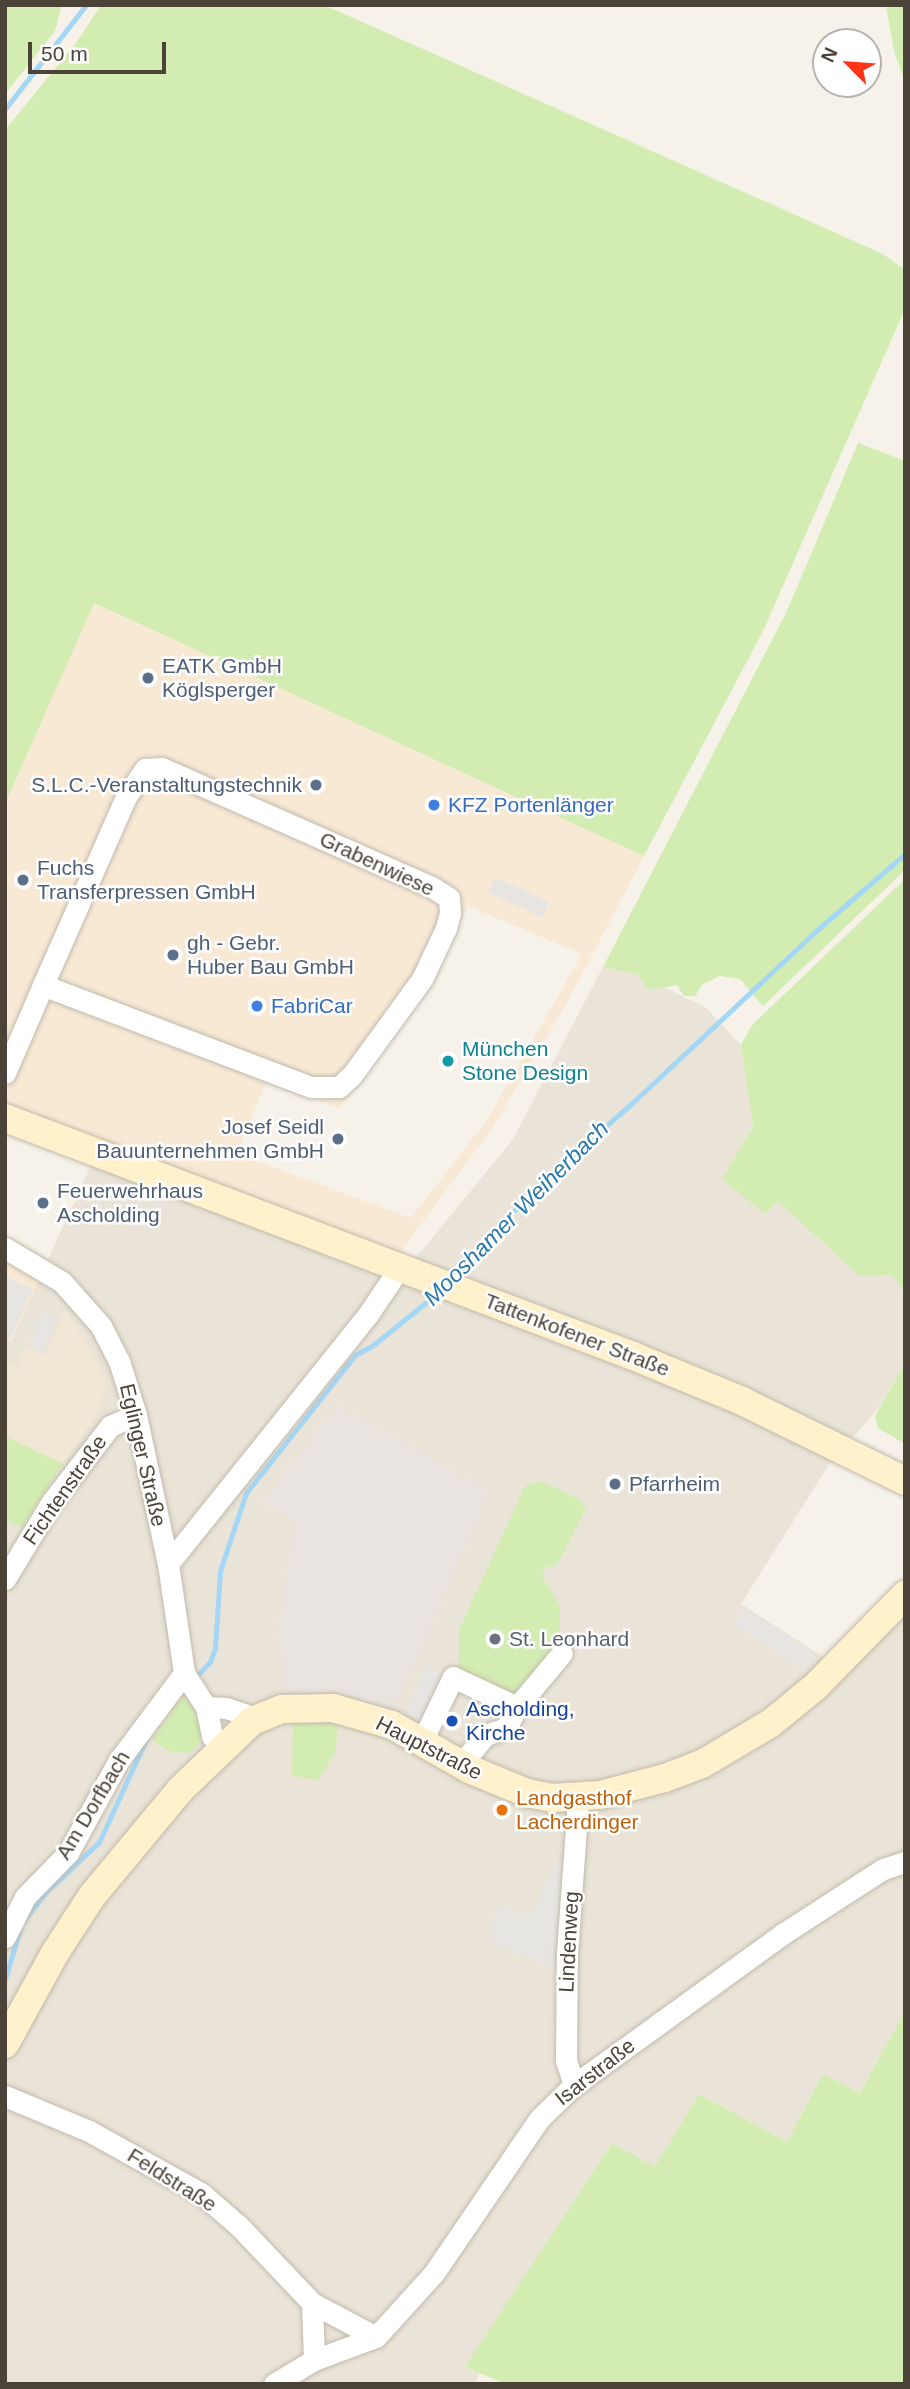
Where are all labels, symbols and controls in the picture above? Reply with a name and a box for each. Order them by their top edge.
scale bar [32,28,170,72]
north arrow [812,28,882,98]
text: 50 m [41,42,88,65]
text: N [817,44,842,65]
place label: EATK GmbH Köglsperger [162,653,282,703]
marker: EATK GmbH Köglsperger [140,670,156,686]
place label: S.L.C.-Veranstaltungstechnik [31,772,302,798]
marker: S.L.C.-Veranstaltungstechnik [308,777,324,793]
place label: KFZ Portenlänger [448,792,614,818]
marker: KFZ Portenlänger [426,797,442,813]
street label: Grabenwiese [316,826,438,902]
place label: Fuchs Transferpressen GmbH [37,855,256,905]
marker: Fuchs Transferpressen GmbH [15,872,31,888]
place label: gh - Gebr. Huber Bau GmbH [187,930,354,980]
marker: gh - Gebr. Huber Bau GmbH [165,947,181,963]
place label: FabriCar [271,993,353,1019]
marker: FabriCar [249,998,265,1014]
place label: München Stone Design [462,1036,588,1086]
marker: München Stone Design [440,1053,456,1069]
place label: Josef Seidl Bauunternehmen GmbH [96,1114,324,1164]
water label: Mooshamer Weiherbach [418,1115,614,1311]
marker: Josef Seidl Bauunternehmen GmbH [330,1131,346,1147]
place label: Feuerwehrhaus Ascholding [57,1178,203,1228]
marker: Feuerwehrhaus Ascholding [35,1195,51,1211]
street label: Tattenkofener Straße [481,1288,673,1382]
street label: Eglinger Straße [114,1381,172,1529]
street label: Fichtenstraße [18,1430,112,1550]
place label: Pfarrheim [629,1471,720,1497]
marker: Pfarrheim [607,1476,623,1492]
place label: St. Leonhard [509,1626,629,1652]
marker: St. Leonhard [487,1631,503,1647]
place label: Ascholding, Kirche [466,1696,575,1746]
street label: Hauptstraße [372,1711,486,1785]
marker: Ascholding, Kirche [444,1713,460,1729]
street label: Am Dorfbach [51,1746,135,1864]
place label: Landgasthof Lacherdinger [516,1785,639,1835]
marker: Landgasthof Lacherdinger [494,1802,510,1818]
street label: Lindenweg [554,1891,584,1993]
street label: Isarstraße [550,2033,640,2111]
street label: Feldstraße [123,2143,221,2217]

